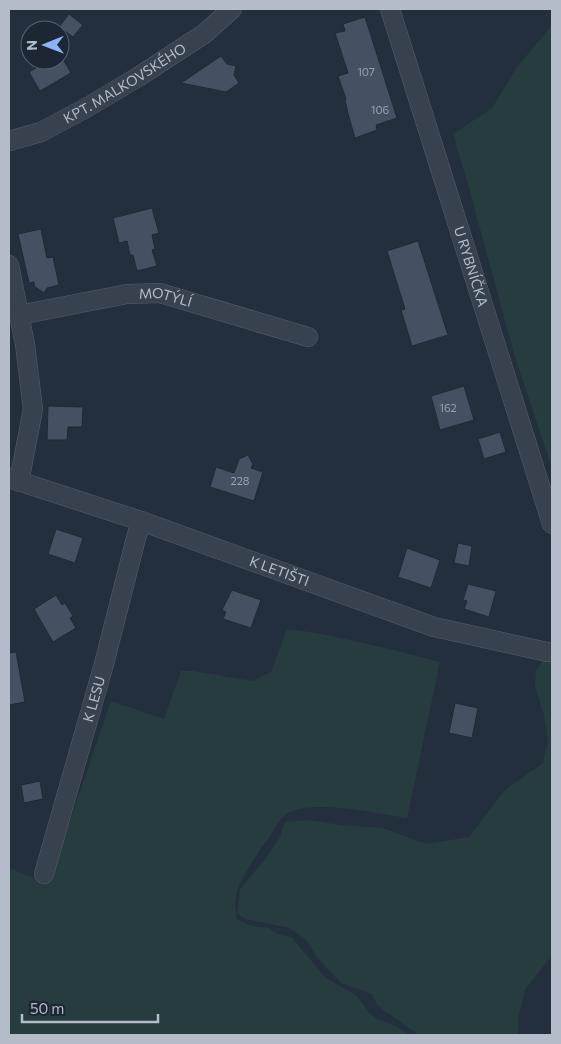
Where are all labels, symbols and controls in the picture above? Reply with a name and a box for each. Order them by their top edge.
north arrow [20,20,70,70]
street label: KPT. MALKOVSKÉHO [60,39,189,127]
text: N [23,40,40,51]
house number: 107 [357,65,375,78]
house number: 106 [371,103,390,116]
street label: U RYBNÍČKA [451,224,492,309]
street label: MOTÝLÍ [139,284,195,310]
house number: 162 [439,401,457,414]
house number: 228 [231,474,250,487]
street label: K LETIŠTI [247,552,312,589]
street label: K LESU [79,674,108,724]
scale bar [22,992,159,1024]
text: 50 m [30,999,64,1017]

